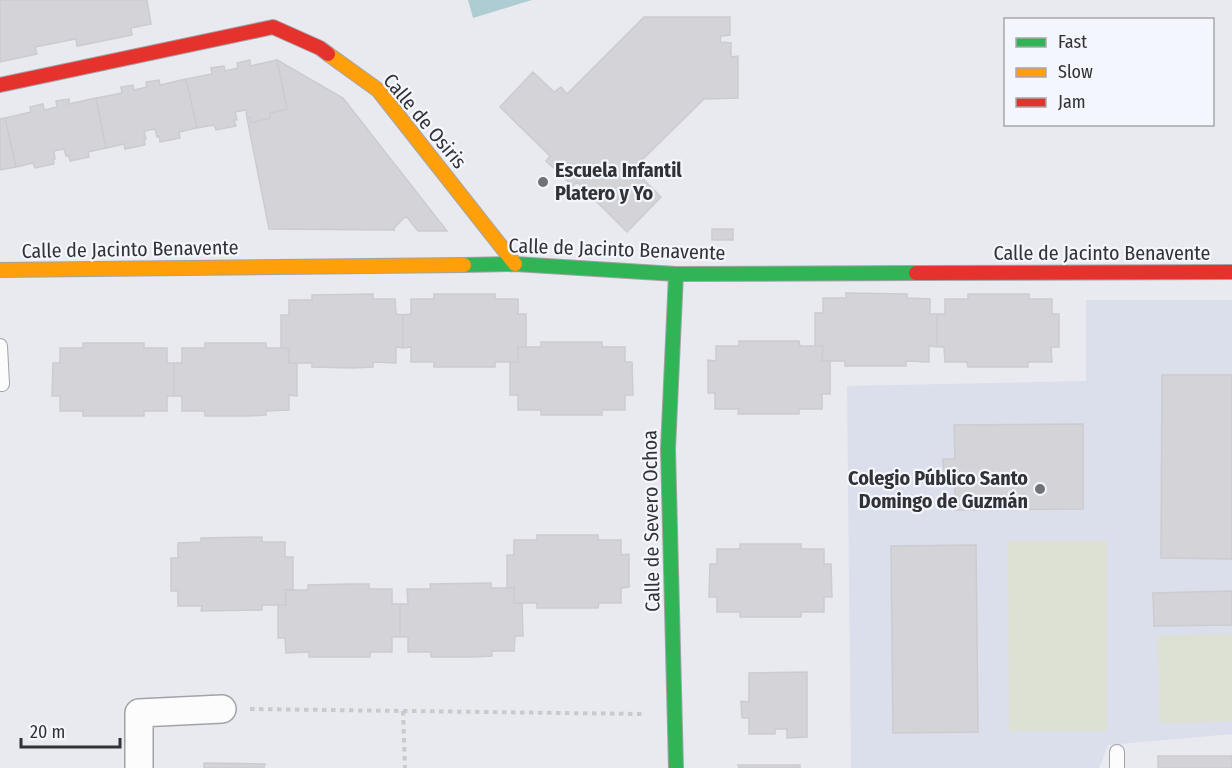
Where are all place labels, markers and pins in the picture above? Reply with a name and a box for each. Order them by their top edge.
place label: Escuela Infantil Platero y Yo [555,158,682,205]
marker: Escuela Infantil Platero y Yo [536,175,550,189]
place label: Colegio Público Santo Domingo de Guzmán [848,466,1028,513]
marker: Colegio Público Santo Domingo de Guzmán [1033,482,1047,496]

